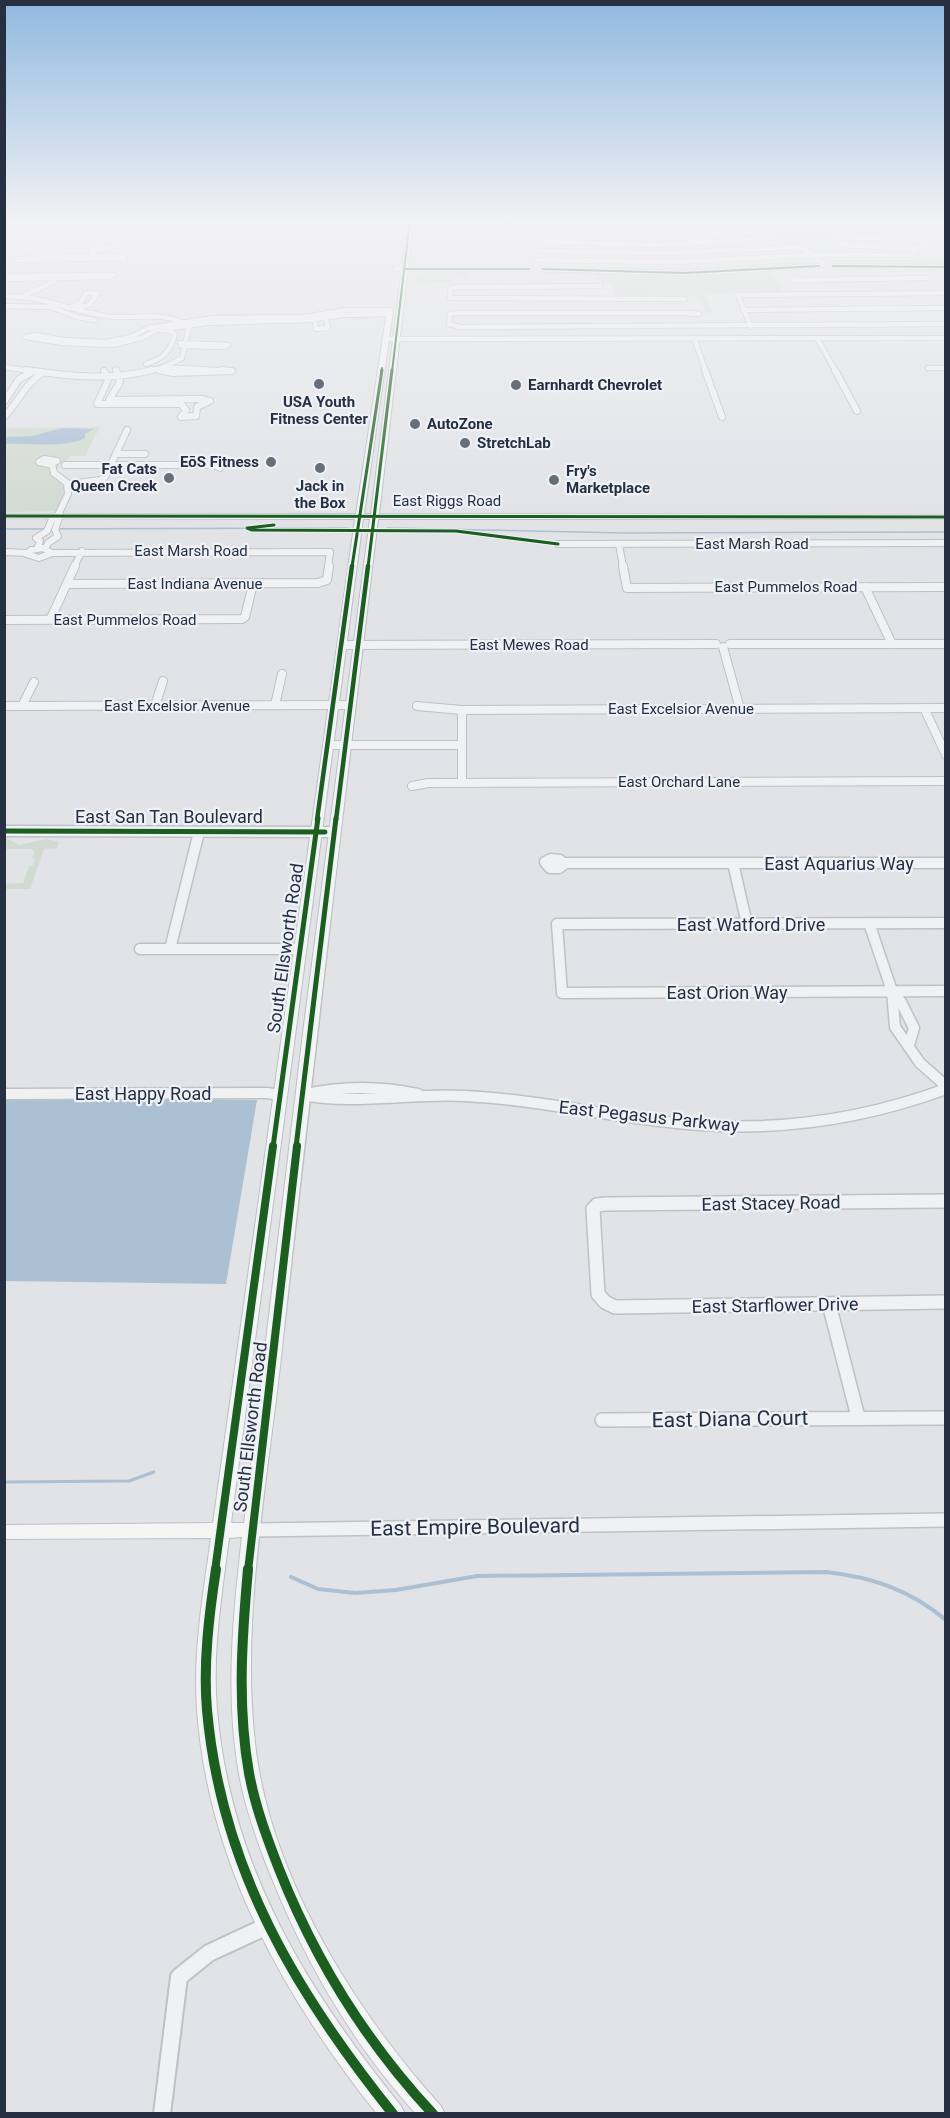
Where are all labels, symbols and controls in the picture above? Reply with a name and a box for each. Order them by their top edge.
place label: Earnhardt Chevrolet [528,376,662,394]
marker: USA Youth Fitness Center [312,377,326,391]
marker: Earnhardt Chevrolet [509,378,523,392]
place label: USA Youth Fitness Center [270,393,368,428]
place label: AutoZone [427,415,493,433]
marker: AutoZone [408,417,422,431]
place label: StretchLab [477,434,551,452]
marker: StretchLab [458,436,472,450]
place label: EōS Fitness [180,453,259,471]
marker: EōS Fitness [264,455,278,469]
place label: Fat Cats Queen Creek [71,460,158,495]
marker: Jack in the Box [313,461,327,475]
place label: Fry's Marketplace [566,462,650,497]
marker: Fat Cats Queen Creek [162,471,176,485]
marker: Fry's Marketplace [547,473,561,487]
place label: Jack in the Box [295,477,346,512]
street label: East Riggs Road [393,492,501,510]
street label: East Marsh Road [695,535,809,553]
street label: East Marsh Road [134,542,248,560]
street label: East Indiana Avenue [128,575,262,593]
street label: East Pummelos Road [714,578,858,596]
street label: East Pummelos Road [53,611,197,629]
street label: East Mewes Road [469,636,589,654]
street label: East Excelsior Avenue [104,697,250,715]
street label: East Excelsior Avenue [608,700,754,718]
street label: East Orchard Lane [618,773,740,791]
street label: East San Tan Boulevard [75,806,263,827]
street label: East Aquarius Way [764,853,914,874]
street label: South Ellsworth Road [263,862,307,1034]
street label: East Watford Drive [677,914,825,935]
street label: East Orion Way [666,982,788,1003]
street label: East Happy Road [75,1083,211,1104]
street label: East Pegasus Parkway [558,1096,741,1136]
street label: East Stacey Road [701,1191,841,1215]
street label: East Starflower Drive [691,1293,859,1317]
street label: South Ellsworth Road [229,1341,271,1513]
street label: East Diana Court [652,1406,809,1432]
street label: East Empire Boulevard [370,1513,580,1541]

